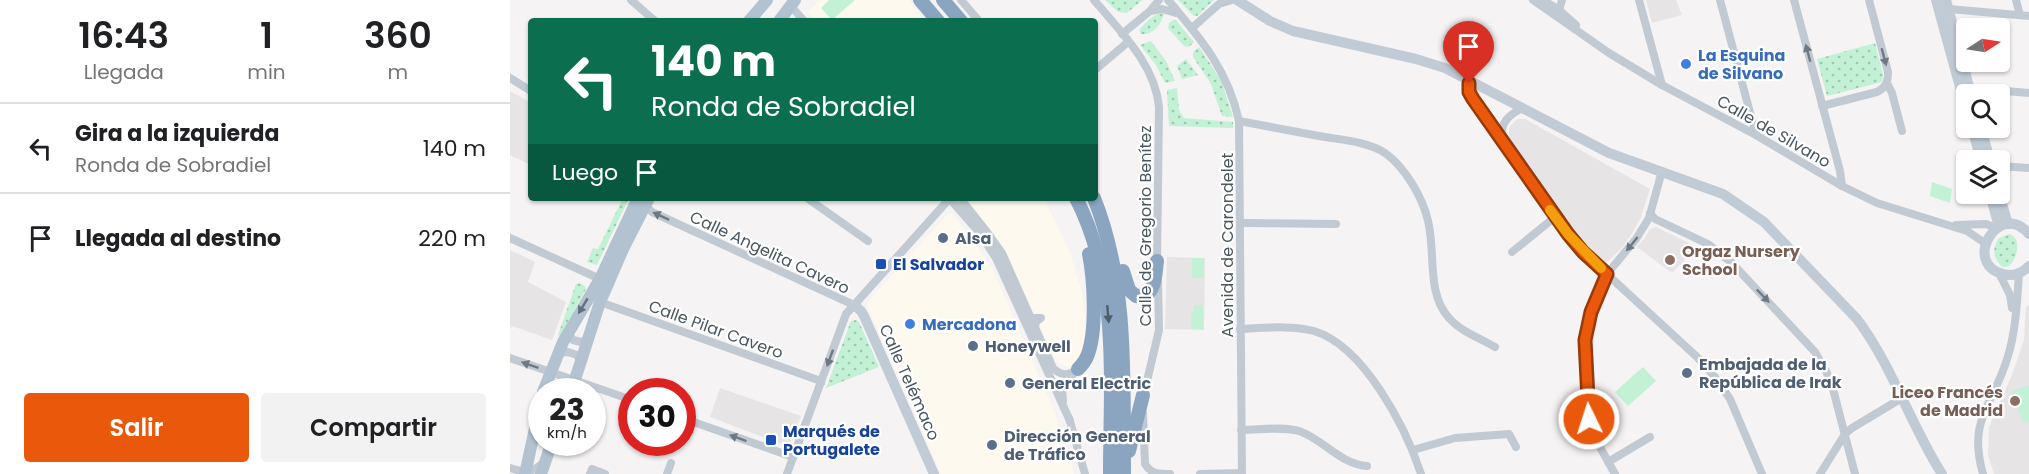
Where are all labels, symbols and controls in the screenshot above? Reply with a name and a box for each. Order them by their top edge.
text: 16:43 [78,10,169,61]
text: 1 [260,10,273,61]
text: 360 [364,10,432,61]
north arrow [1956,18,2010,72]
map controls [1956,18,2010,204]
pin [1443,21,1494,83]
icon: arrive [1452,30,1485,63]
text: 140 m [651,32,776,91]
icon: left [552,42,630,120]
place label: La Esquina de Silvano [1698,44,1786,85]
one-way arrow [1803,44,1812,62]
one-way arrow [1880,47,1890,66]
marker: La Esquina de Silvano [1679,57,1693,71]
text: Llegada [84,58,164,86]
text: min [247,58,286,86]
text: m [388,58,408,86]
button: search [1956,84,2010,138]
text: Ronda de Sobradiel [651,88,916,125]
street label: Calle de Silvano [1713,90,1835,173]
text: Gira a la izquierda [75,118,279,149]
street label: Calle de Gregorio Benítez [1134,126,1157,326]
icon: left [24,132,57,165]
text: 140 m [423,133,486,164]
button: layers [1956,150,2010,204]
text: Ronda de Sobradiel [75,151,271,179]
street label: Avenida de Carondelet [1216,152,1239,337]
icon: arrive [630,156,663,189]
text: Luego [552,157,618,188]
street label: Calle Angelita Cavero [686,205,854,300]
one-way arrow [653,211,670,220]
icon: arrive [24,222,57,255]
text: Llegada al destino [75,223,281,254]
text: 220 m [418,223,486,254]
place label: Alsa [955,227,991,250]
marker: Alsa [936,231,950,245]
one-way arrow [1625,236,1638,252]
place label: Orgaz Nursery School [1682,240,1801,281]
place label: El Salvador [893,253,984,276]
marker: Orgaz Nursery School [1663,253,1677,267]
marker: El Salvador [874,257,888,271]
one-way arrow [1755,289,1769,303]
street label: Calle Pilar Cavero [645,294,786,365]
one-way arrow [578,298,589,314]
one-way arrow [1103,305,1113,324]
place label: Mercadona [922,313,1017,336]
marker: Mercadona [903,317,917,331]
street label: Calle Telémaco [874,320,945,444]
place label: Honeywell [985,335,1071,358]
marker: Honeywell [966,339,980,353]
one-way arrow [825,349,834,367]
place label: Embajada de la República de Irak [1699,353,1842,394]
one-way arrow [521,359,539,369]
marker: Embajada de la República de Irak [1680,366,1694,380]
place label: General Electric [1022,372,1151,395]
marker: General Electric [1003,376,1017,390]
speed limit sign: 30 [618,378,696,456]
place label: Liceo Francés de Madrid [1892,381,2003,422]
position arrow [1557,387,1621,451]
text: 23 [549,388,585,431]
button: Salir [24,393,249,462]
button: Compartir [261,393,486,462]
marker: Liceo Francés de Madrid [2008,394,2022,408]
place label: Marqués de Portugalete [783,420,880,461]
text: km/h [547,422,587,443]
place label: Dirección General de Tráfico [1004,425,1151,466]
one-way arrow [729,432,747,442]
marker: Marqués de Portugalete [764,433,778,447]
marker: Dirección General de Tráfico [985,438,999,452]

